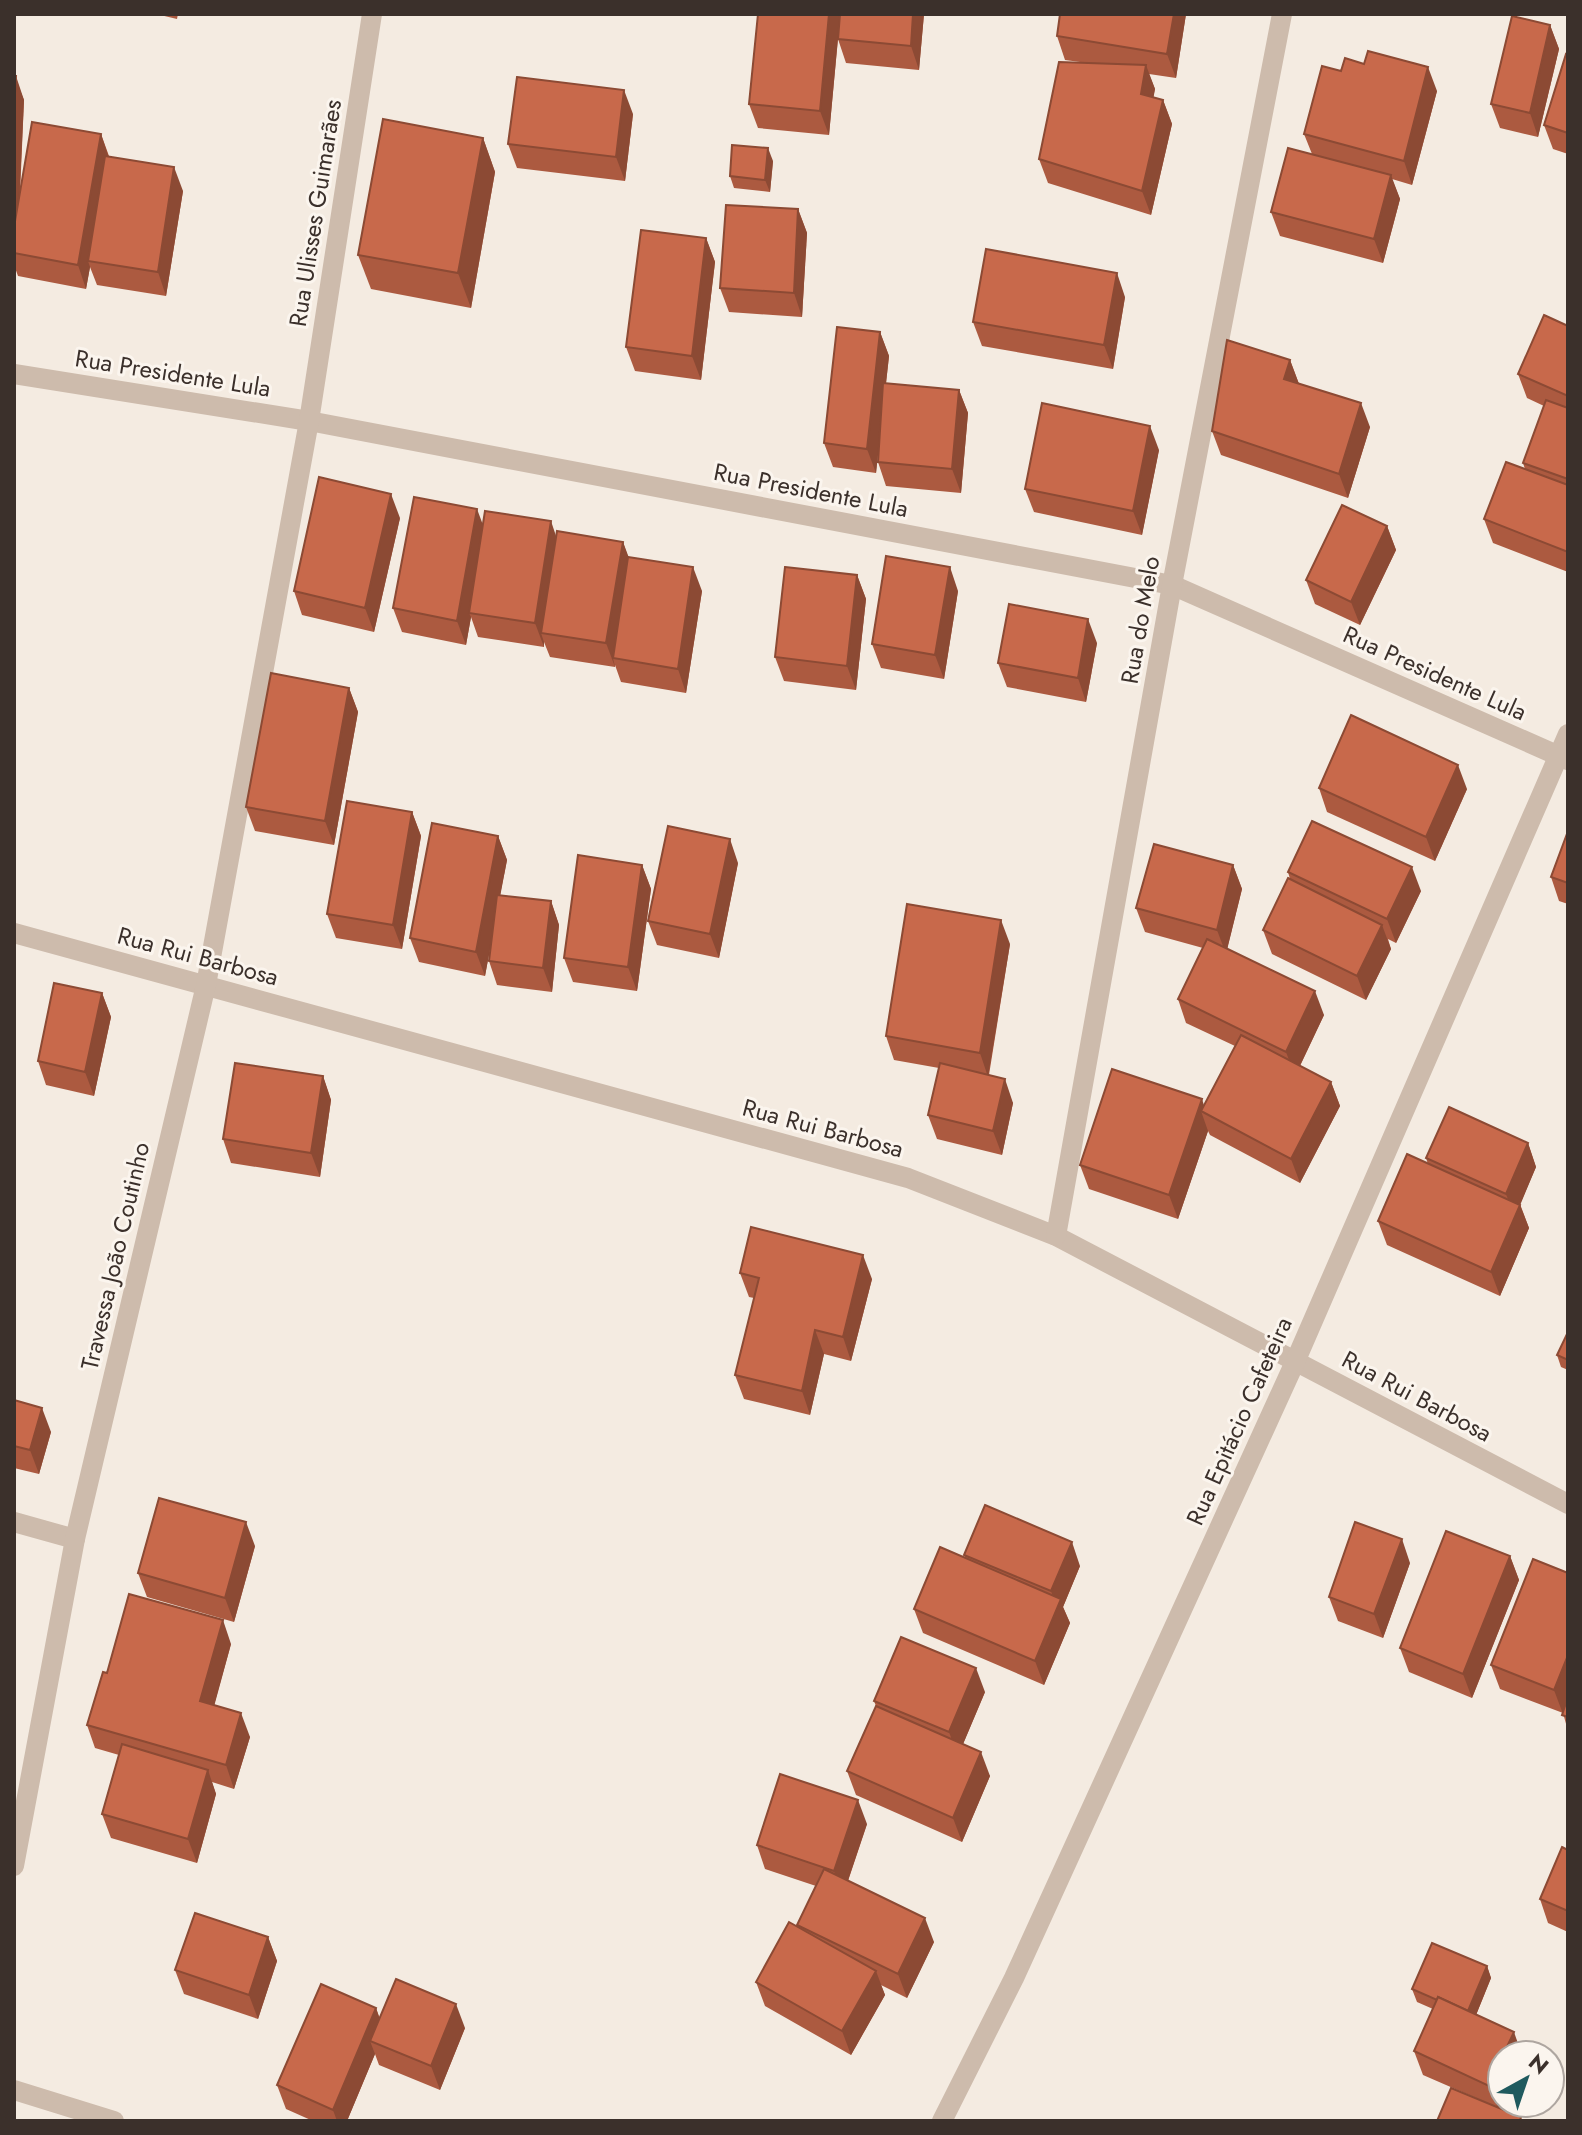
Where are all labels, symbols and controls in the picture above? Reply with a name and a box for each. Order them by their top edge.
street label: Rua Ulisses Guimarães [280,97,350,329]
street label: Rua Presidente Lula [73,340,273,406]
street label: Rua Presidente Lula [711,454,911,526]
street label: Rua do Melo [1112,553,1168,687]
street label: Rua Presidente Lula [1338,617,1532,729]
street label: Rua Rui Barbosa [114,918,282,994]
street label: Rua Rui Barbosa [739,1090,907,1166]
street label: Travessa João Coutinho [72,1139,158,1373]
street label: Rua Epitácio Cafeteira [1177,1311,1301,1531]
street label: Rua Rui Barbosa [1336,1342,1498,1450]
north arrow [1486,2039,1566,2119]
text: N [1522,2046,1556,2082]

